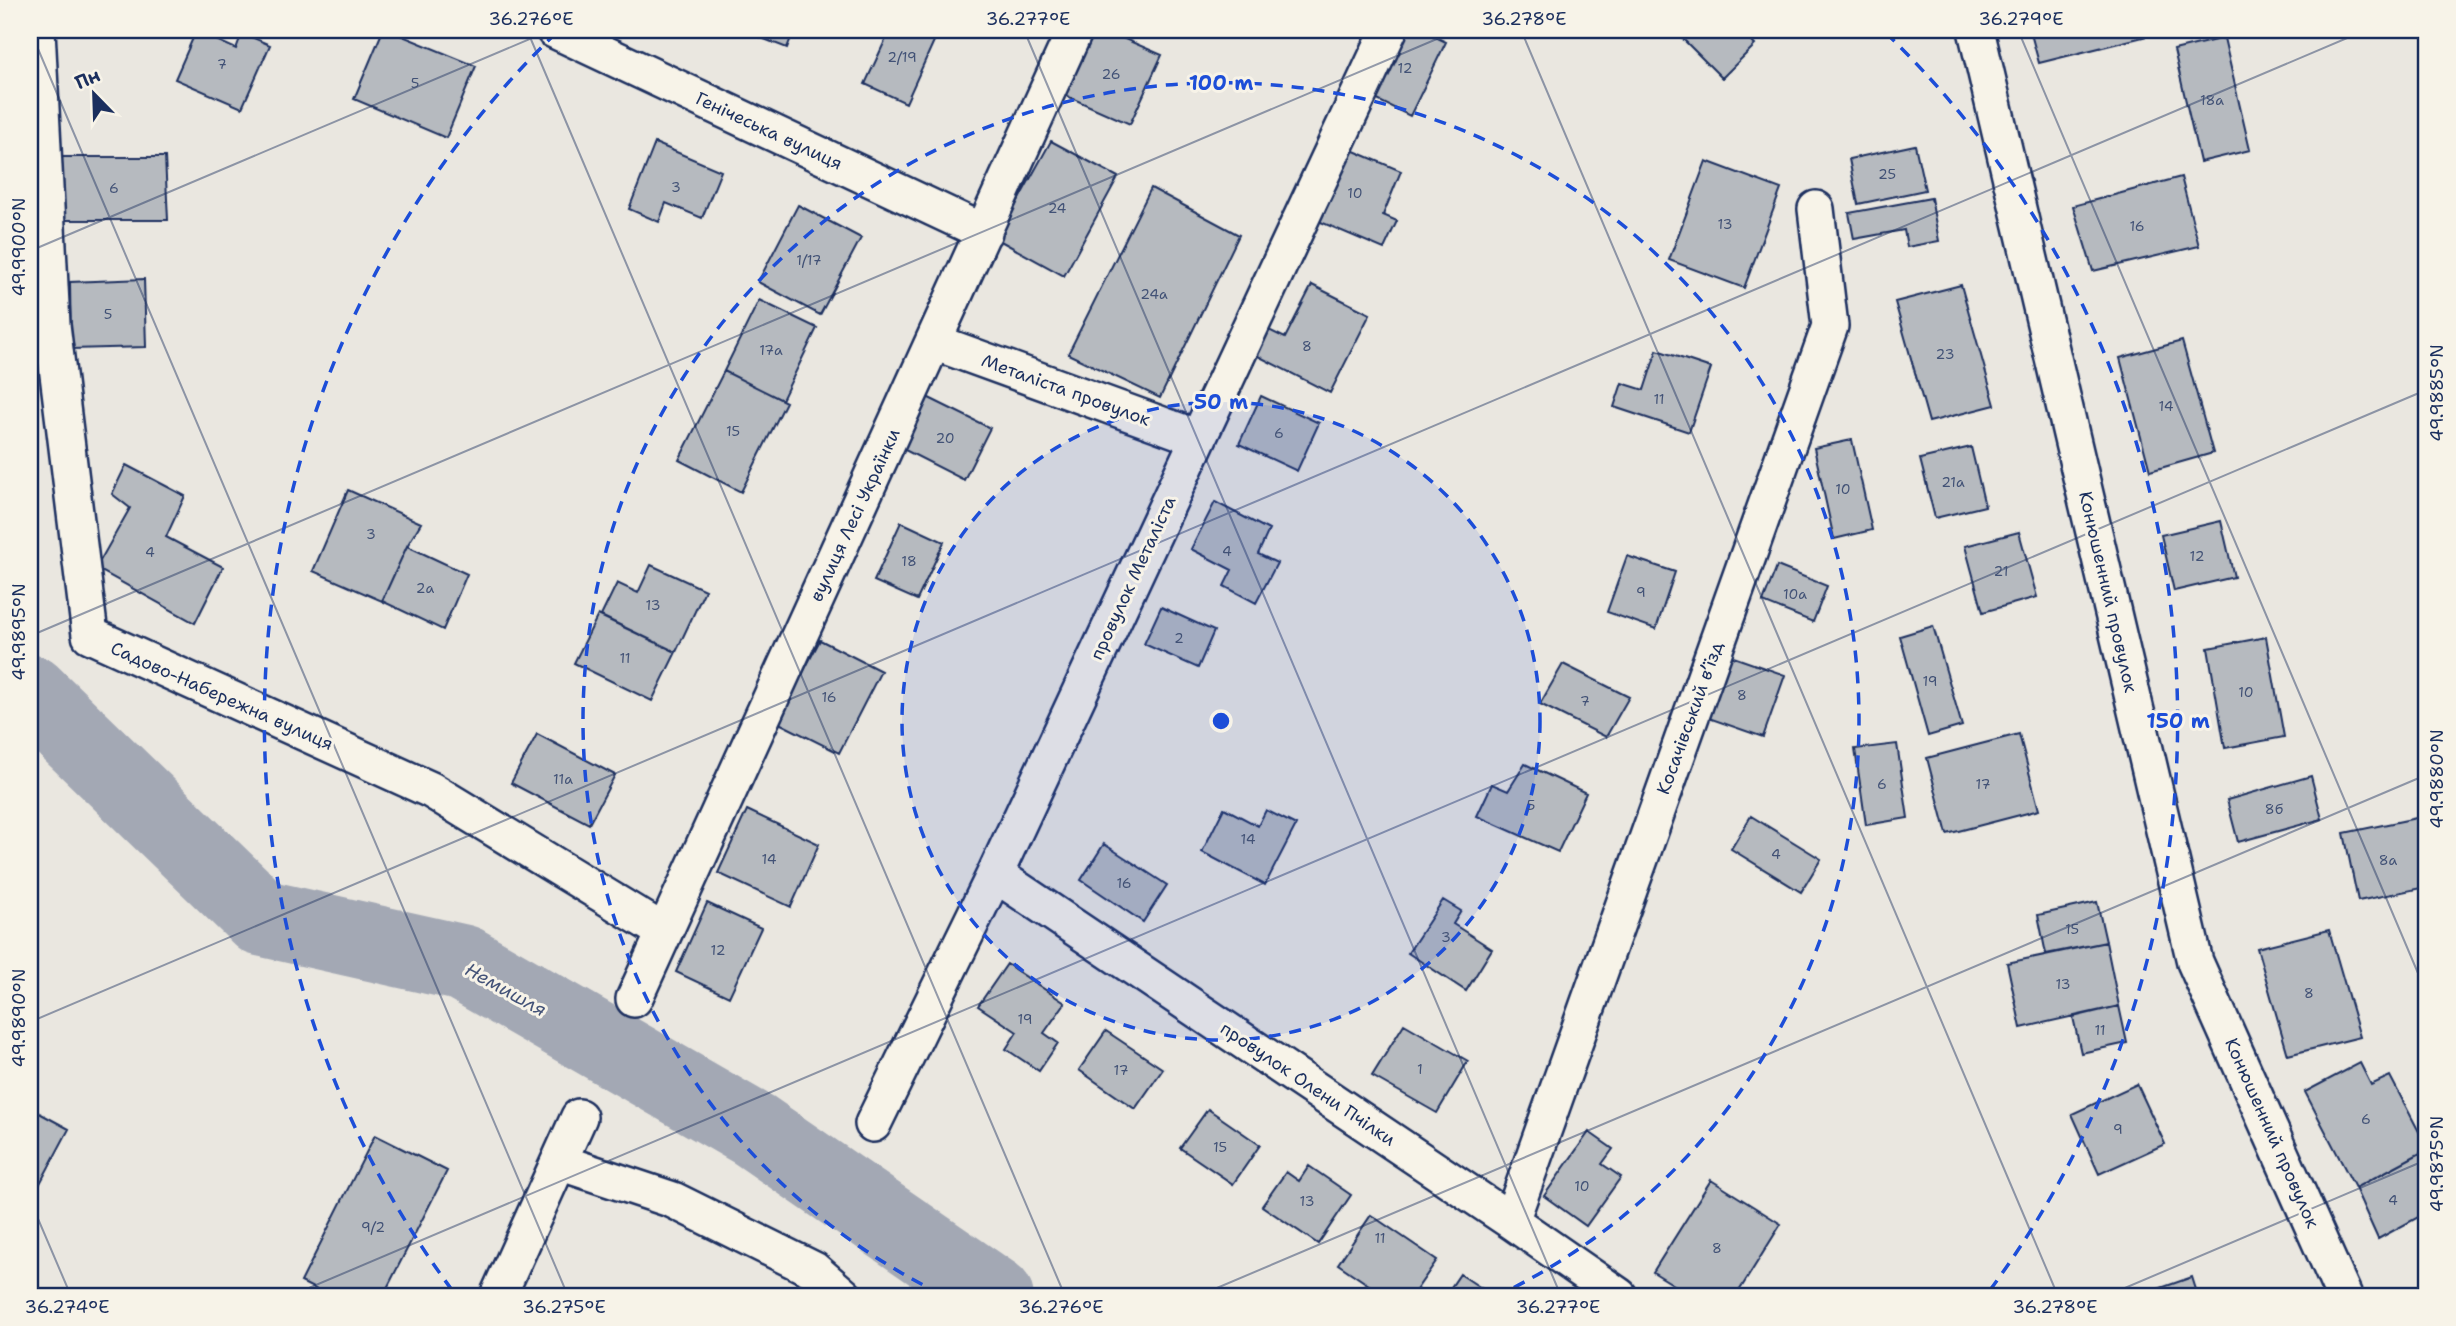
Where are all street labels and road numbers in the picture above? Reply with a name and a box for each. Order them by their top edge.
street label: Генічеська вулиця [692,86,846,176]
street label: Металіста провулок [978,348,1154,432]
street label: вулиця Лесі Українки [804,424,906,606]
street label: Конюшенний провулок [2073,489,2143,695]
street label: провулок Металіста [1085,492,1181,664]
street label: Садово-Набережна вулиця [107,636,337,756]
street label: Косачівський в’їзд [1651,638,1729,798]
street label: провулок Олени Пчілки [1216,1016,1400,1152]
street label: Конюшенний провулок [2219,1034,2325,1232]

